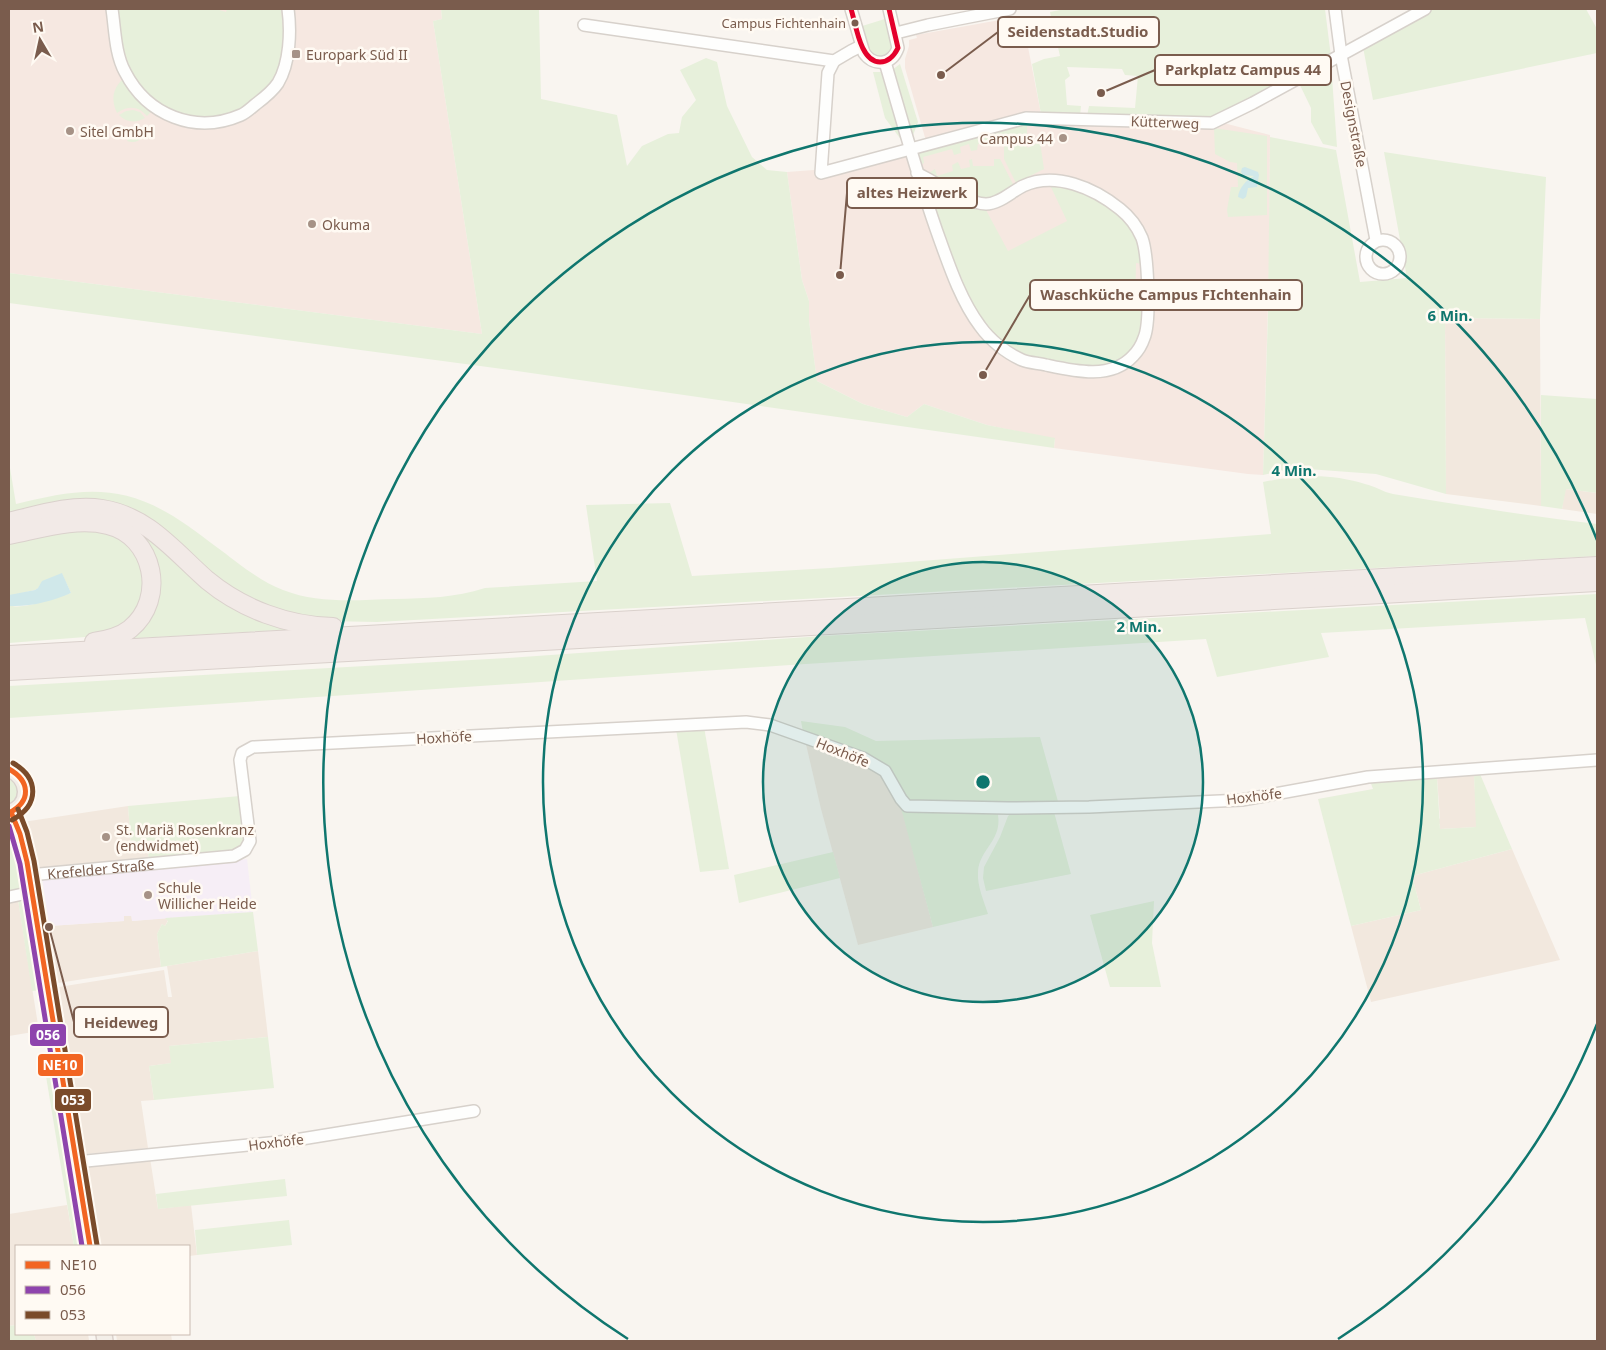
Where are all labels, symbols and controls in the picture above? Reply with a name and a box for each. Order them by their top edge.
place label: Campus Fichtenhain [722,14,846,32]
north arrow [15,15,65,65]
text: N [31,16,45,37]
callout: Seidenstadt.Studio [998,17,1159,47]
marker: Campus Fichtenhain [850,18,860,28]
text: Seidenstadt.Studio [1008,21,1149,41]
place label: Europark Süd II [306,45,408,64]
marker: Europark Süd II [290,48,302,60]
callout: Parkplatz Campus 44 [1155,55,1331,85]
text: Parkplatz Campus 44 [1165,59,1321,79]
street label: Designstraße [1336,79,1372,169]
street label: Kütterweg [1130,111,1200,133]
place label: Sitel GmbH [80,122,154,141]
marker: Sitel GmbH [64,125,76,137]
place label: Campus 44 [980,129,1053,148]
marker: Campus 44 [1057,132,1069,144]
callout: altes Heizwerk [847,178,977,208]
text: altes Heizwerk [857,182,968,202]
place label: Okuma [322,215,370,234]
marker: Okuma [306,218,318,230]
callout: Waschküche Campus FIchtenhain [1030,280,1302,310]
text: Waschküche Campus FIchtenhain [1040,284,1292,304]
text: 6 Min. [1427,305,1473,325]
text: 4 Min. [1271,460,1317,480]
text: 2 Min. [1116,616,1162,636]
street label: Hoxhöfe [416,726,472,748]
street label: Hoxhöfe [814,733,873,771]
centre of rings [974,773,992,791]
street label: Hoxhöfe [1225,783,1283,809]
place label: St. Mariä Rosenkranz (endwidmet) [116,820,254,855]
marker: St. Mariä Rosenkranz (endwidmet) [100,831,112,843]
street label: Krefelder Straße [46,854,155,883]
place label: Schule Willicher Heide [158,878,257,913]
marker: Schule Willicher Heide [142,889,154,901]
callout: Heideweg [74,1007,168,1037]
text: Heideweg [84,1012,158,1032]
line badge: 056 [29,1023,67,1047]
text: 056 [36,1025,60,1044]
line badge: NE10 [37,1053,84,1077]
text: NE10 [42,1055,78,1074]
line badge: 053 [54,1088,92,1112]
text: 053 [61,1090,85,1109]
street label: Hoxhöfe [247,1129,305,1155]
legend [15,1245,190,1335]
text: NE10 [60,1254,97,1274]
text: 056 [60,1279,86,1299]
text: 053 [60,1304,86,1324]

